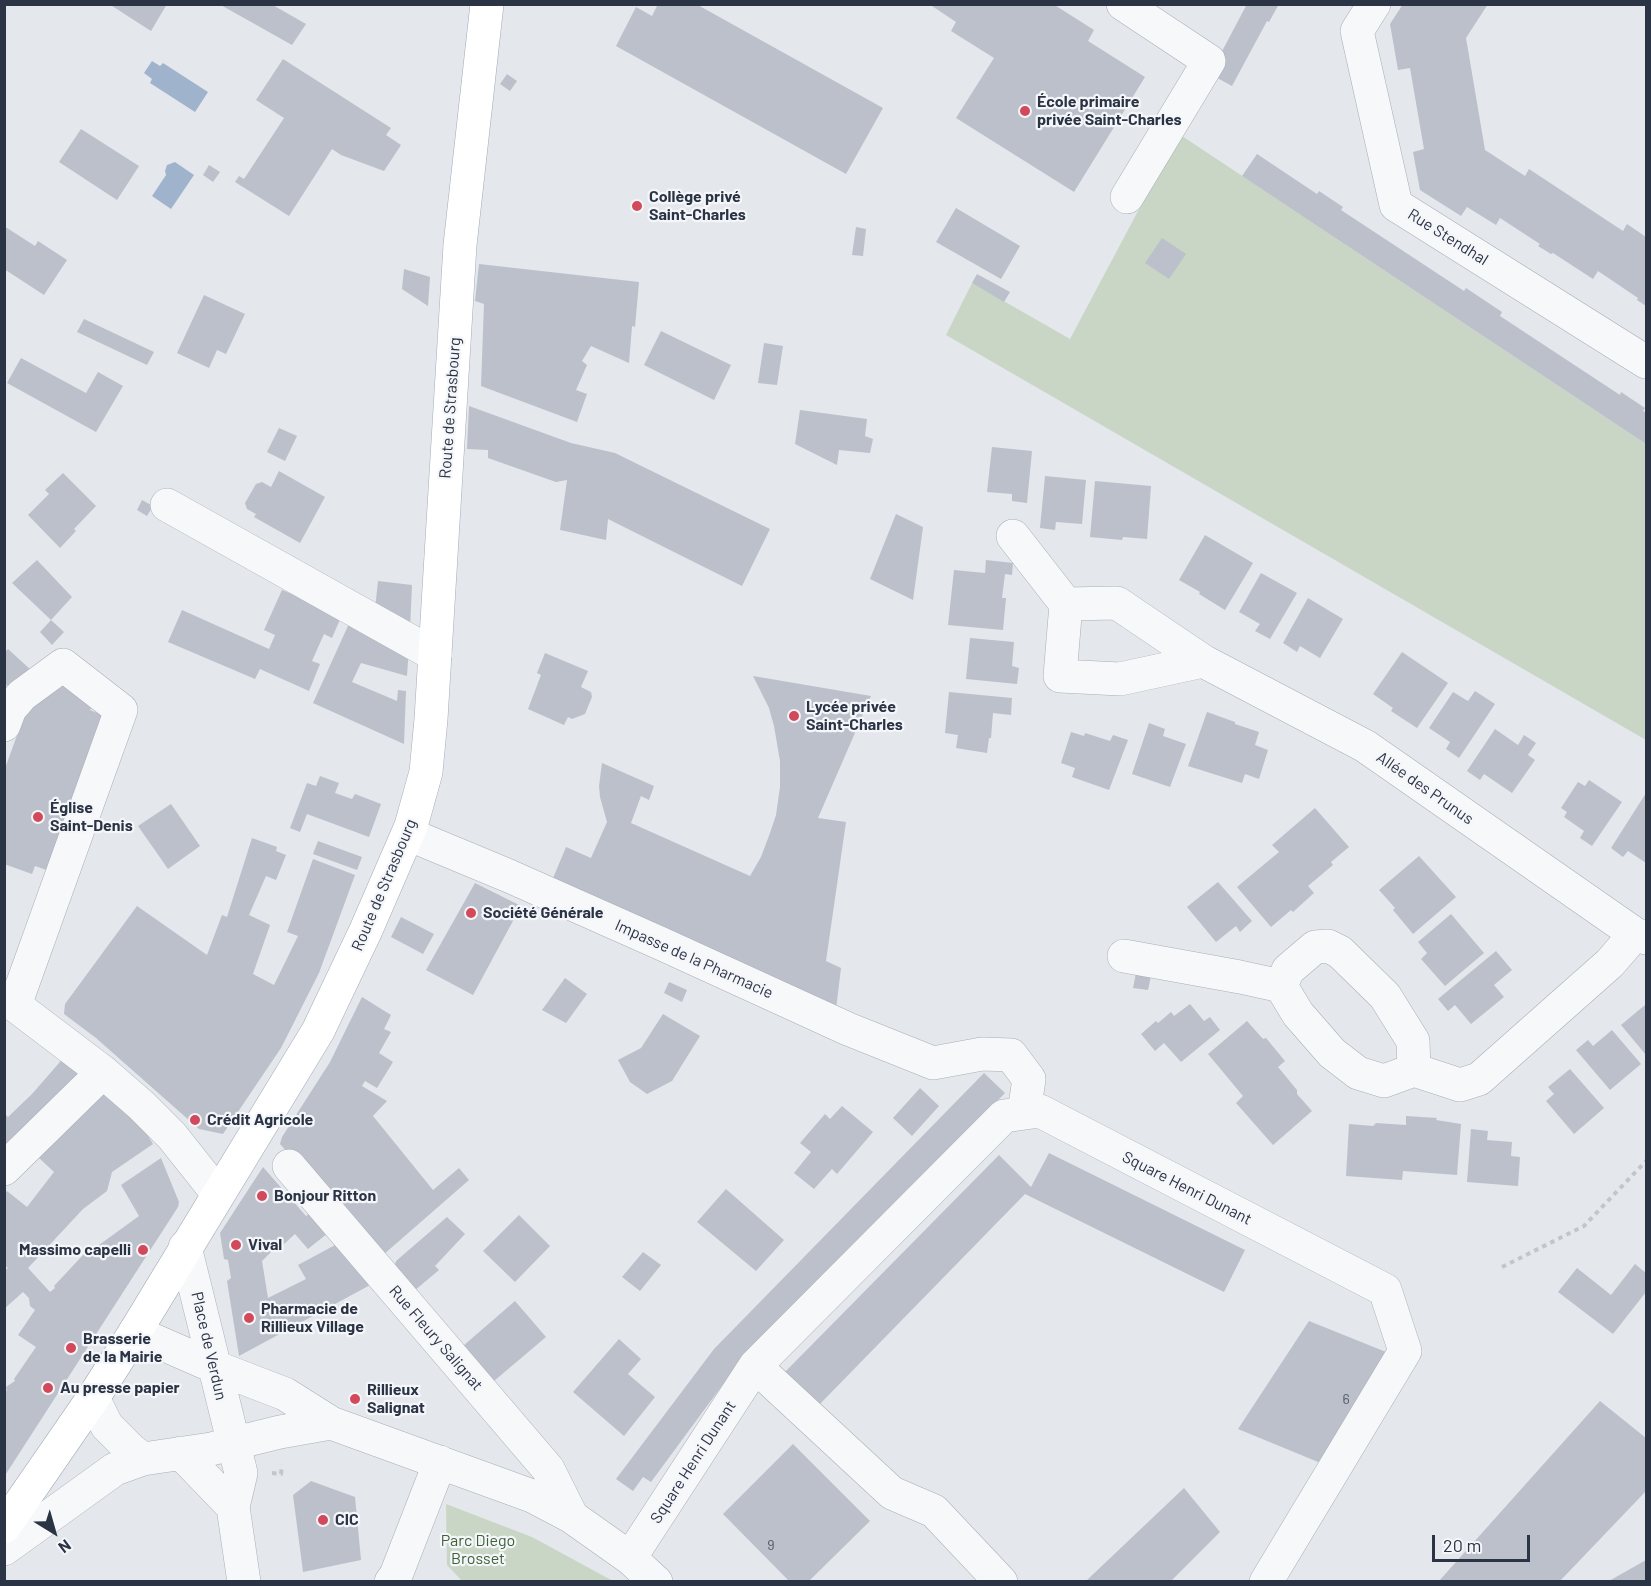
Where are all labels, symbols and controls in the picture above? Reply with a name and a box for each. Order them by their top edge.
place label: École primaire privée Saint-Charles [1037,92,1182,130]
marker: École primaire privée Saint-Charles [1018,104,1032,118]
place label: Collège privé Saint-Charles [649,187,746,225]
marker: Collège privé Saint-Charles [630,199,644,213]
street label: Rue Stendhal [1404,205,1492,269]
street label: Route de Strasbourg [435,337,465,479]
place label: Lycée privée Saint-Charles [806,697,903,735]
marker: Lycée privée Saint-Charles [787,709,801,723]
street label: Allée des Prunus [1373,747,1477,829]
place label: Église Saint-Denis [50,798,133,836]
marker: Église Saint-Denis [31,810,45,824]
street label: Route de Strasbourg [347,816,421,954]
place label: Société Générale [483,903,603,923]
marker: Société Générale [464,906,478,920]
street label: Impasse de la Pharmacie [612,915,776,1003]
place label: Crédit Agricole [207,1110,313,1130]
marker: Crédit Agricole [188,1113,202,1127]
street label: Square Henri Dunant [1119,1147,1255,1229]
place label: Bonjour Ritton [274,1186,376,1206]
marker: Bonjour Ritton [255,1189,269,1203]
place label: Vival [248,1235,282,1255]
marker: Vival [229,1238,243,1252]
place label: Massimo capelli [19,1240,131,1260]
marker: Massimo capelli [136,1243,150,1257]
street label: Rue Fleury Salignat [385,1281,487,1395]
street label: Place de Verdun [187,1290,231,1402]
place label: Pharmacie de Rillieux Village [261,1299,364,1337]
marker: Pharmacie de Rillieux Village [242,1311,256,1325]
place label: Brasserie de la Mairie [83,1329,162,1367]
marker: Brasserie de la Mairie [64,1341,78,1355]
place label: Au presse papier [60,1378,180,1398]
place label: Rillieux Salignat [367,1380,425,1418]
marker: Au presse papier [41,1381,55,1395]
house number: 6 [1342,1391,1350,1407]
marker: Rillieux Salignat [348,1392,362,1406]
street label: Square Henri Dunant [646,1397,740,1527]
north arrow [24,1502,84,1562]
place label: CIC [335,1510,359,1530]
marker: CIC [316,1513,330,1527]
scale bar [1435,1523,1532,1561]
park label: Parc Diego Brosset [441,1531,515,1569]
text: 20 m [1443,1534,1481,1556]
text: N [55,1536,75,1558]
house number: 9 [767,1537,775,1553]

